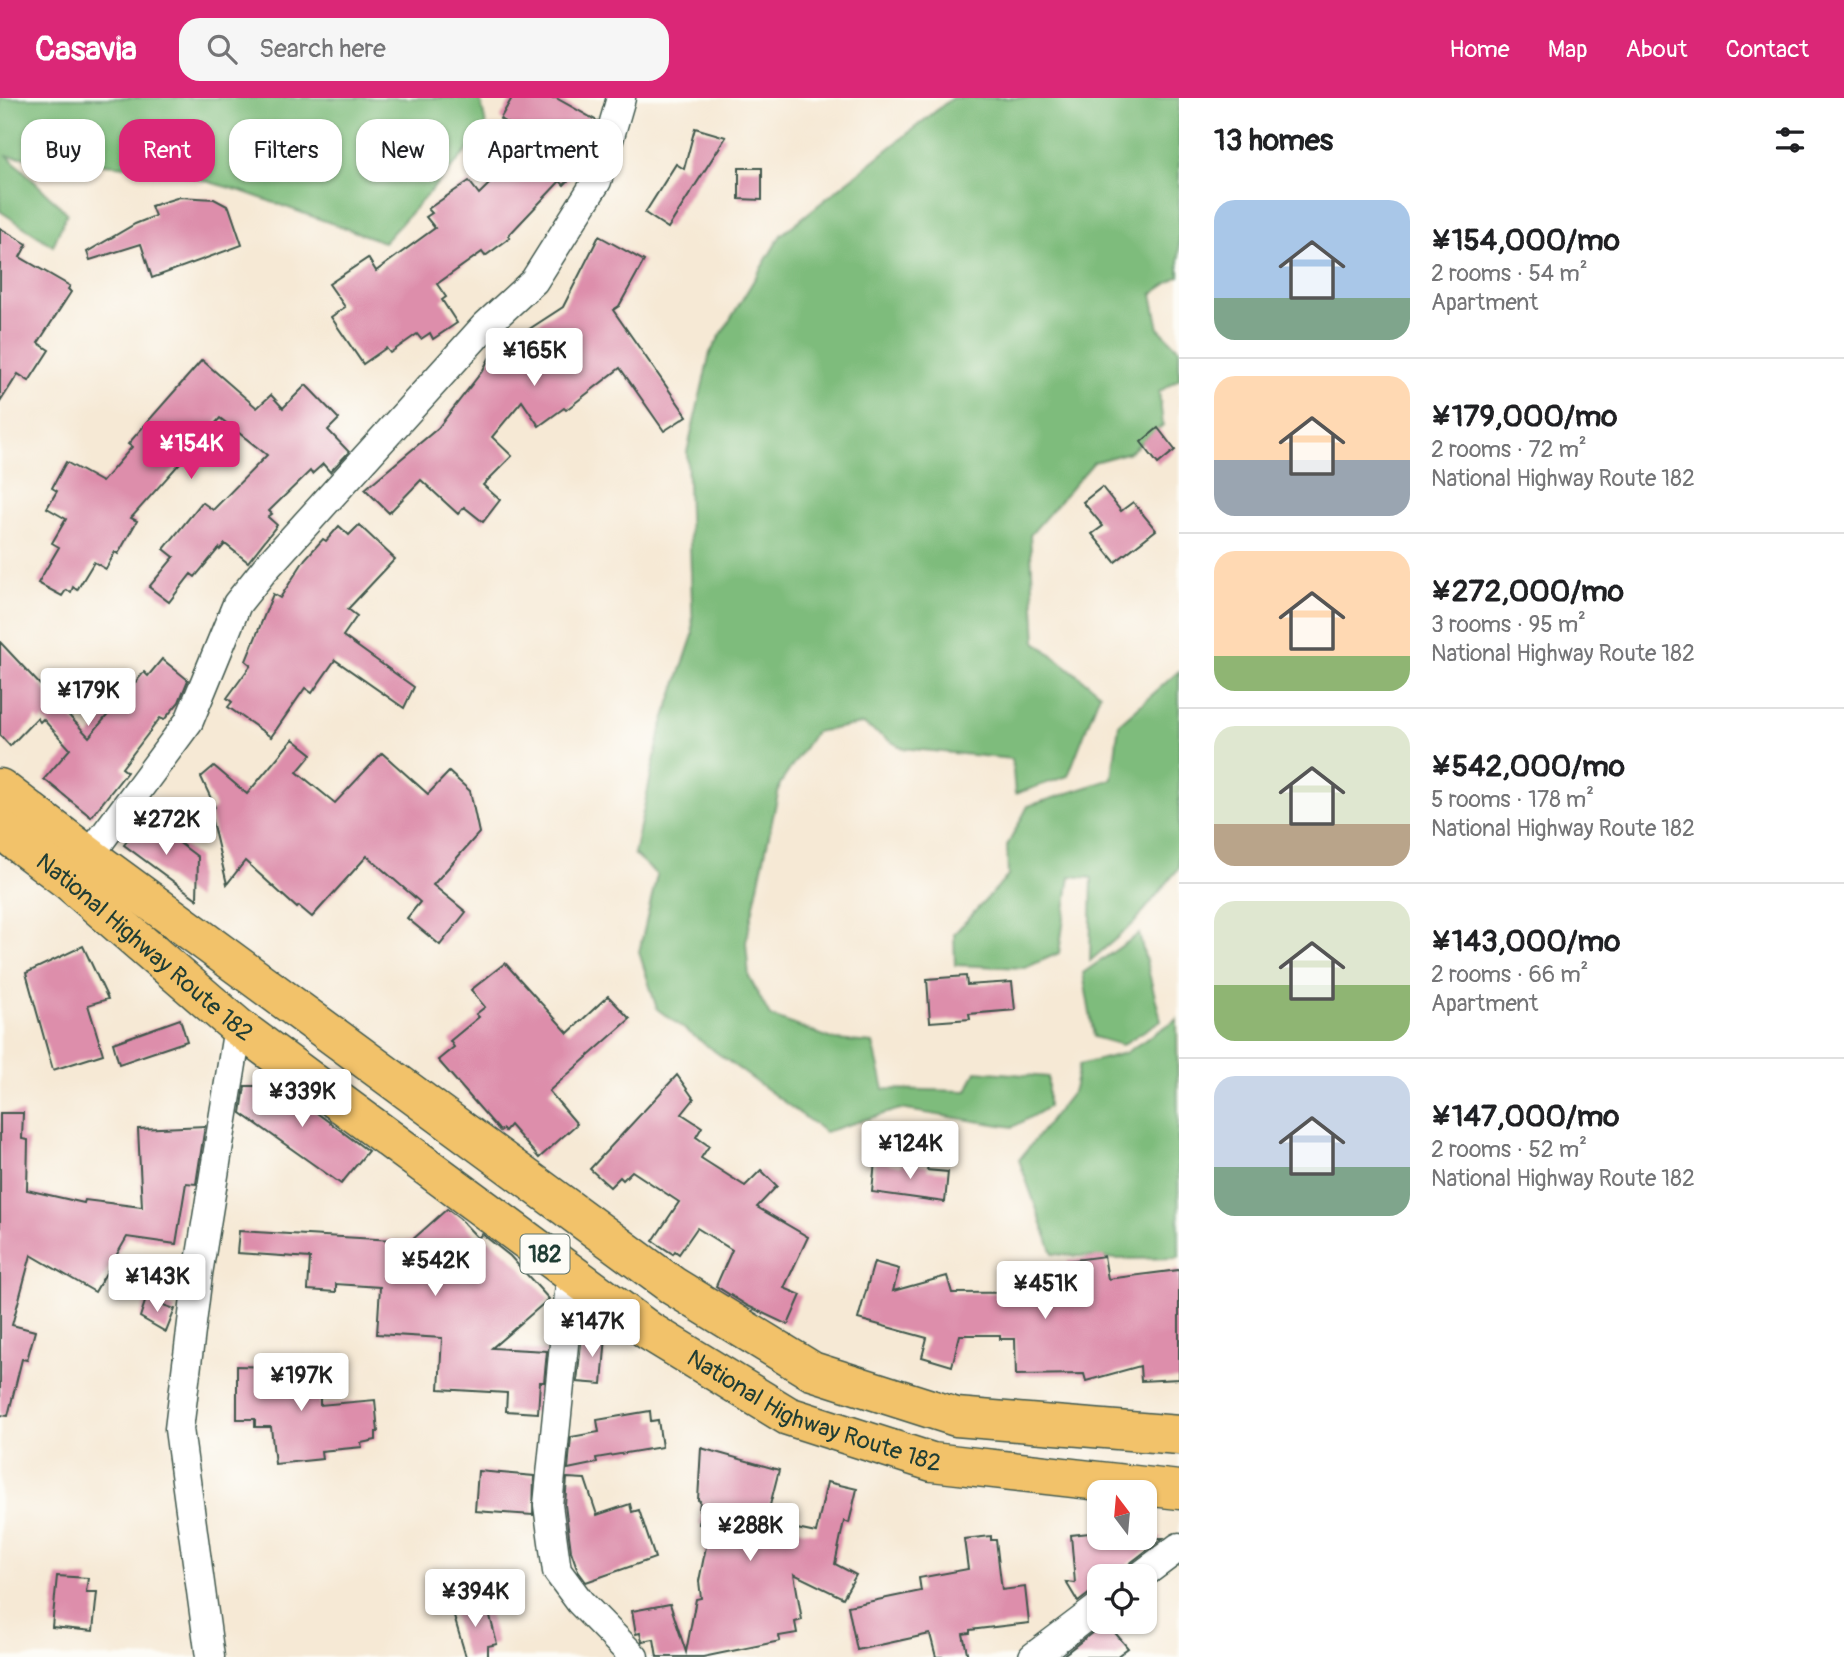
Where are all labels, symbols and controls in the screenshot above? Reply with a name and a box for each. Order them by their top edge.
search box [179,18,669,81]
text: Casavia [35,29,137,70]
icon: search [203,30,241,68]
text: Search here [259,33,386,65]
text: Home [1449,35,1510,64]
text: Map [1548,35,1588,64]
text: About [1626,35,1688,64]
text: Contact [1726,35,1809,64]
chip: Buy [21,119,105,182]
chip: Rent [119,119,215,182]
chip: Filters [229,119,342,182]
chip: New [356,119,449,182]
chip: Apartment [463,119,623,182]
icon: filters [1771,121,1809,159]
text: 13 homes [1214,122,1333,159]
text: ¥154,000/mo [1431,222,1620,259]
icon: home [1270,228,1354,312]
text: 2 rooms · 54 m² [1431,259,1588,288]
text: Apartment [1431,288,1538,317]
pin: ¥165K [485,328,583,388]
text: ¥165K [502,336,566,365]
text: ¥179,000/mo [1431,398,1617,435]
icon: home [1270,404,1354,488]
pin: ¥154K [142,422,240,481]
text: ¥154K [159,429,223,458]
text: 2 rooms · 72 m² [1431,435,1587,464]
text: National Highway Route 182 [1431,464,1695,493]
text: ¥272,000/mo [1431,573,1624,610]
icon: home [1270,579,1354,663]
text: 3 rooms · 95 m² [1431,610,1586,639]
text: National Highway Route 182 [1431,639,1695,668]
pin: ¥179K [39,668,137,728]
text: ¥179K [57,676,119,705]
text: ¥542,000/mo [1431,748,1625,785]
icon: home [1270,754,1354,838]
text: 5 rooms · 178 m² [1431,785,1594,814]
pin: ¥272K [117,798,215,857]
text: ¥272K [132,805,200,834]
text: National Highway Route 182 [1431,814,1695,843]
street label: National Highway Route 182 [31,847,259,1048]
text: ¥143,000/mo [1431,923,1620,960]
icon: home [1270,929,1354,1013]
text: 2 rooms · 66 m² [1431,960,1588,989]
text: Apartment [1431,989,1538,1018]
pin: ¥339K [253,1070,351,1129]
text: ¥339K [268,1077,336,1106]
text: ¥147,000/mo [1431,1098,1619,1135]
icon: home [1270,1104,1354,1188]
pin: ¥124K [861,1122,959,1181]
text: ¥124K [877,1129,943,1158]
text: 2 rooms · 52 m² [1431,1135,1587,1164]
text: National Highway Route 182 [1431,1164,1695,1193]
road number: 182 [520,1234,570,1274]
pin: ¥542K [386,1238,484,1298]
text: ¥542K [401,1246,469,1275]
pin: ¥143K [108,1254,206,1314]
text: ¥143K [125,1262,190,1291]
pin: ¥451K [996,1262,1094,1321]
text: ¥451K [1013,1269,1077,1298]
pin: ¥147K [543,1300,641,1359]
text: ¥147K [560,1307,624,1336]
street label: National Highway Route 182 [682,1343,942,1477]
pin: ¥197K [252,1354,350,1413]
text: ¥197K [270,1361,332,1390]
north arrow [1087,1480,1157,1550]
map controls [1087,1480,1157,1634]
pin: ¥288K [701,1504,799,1563]
text: ¥288K [717,1511,783,1540]
button: locate [1087,1564,1157,1634]
pin: ¥394K [426,1570,524,1629]
text: ¥394K [441,1577,509,1606]

